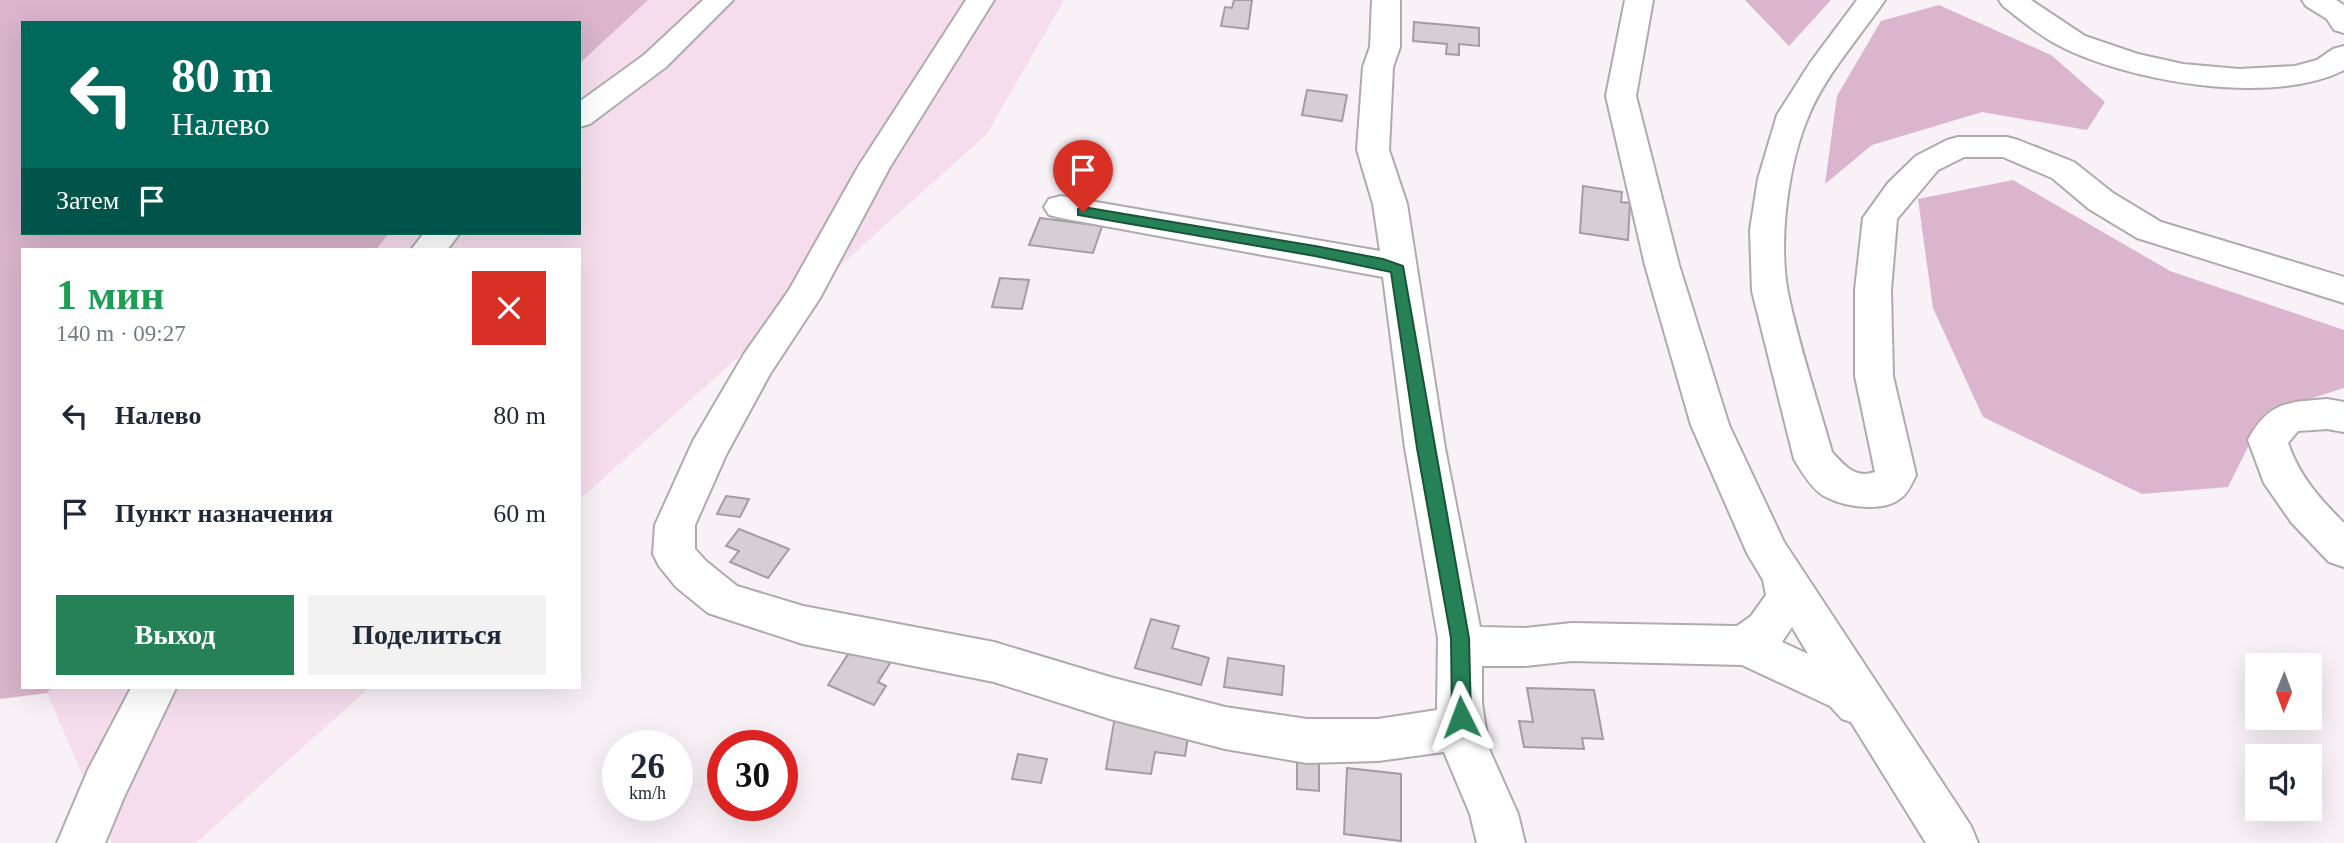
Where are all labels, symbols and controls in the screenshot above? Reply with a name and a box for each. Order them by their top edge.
text: 80 m [171,48,273,103]
icon: left [56,49,147,140]
text: Налево [171,106,270,142]
pin [1053,140,1113,212]
icon: arrive [1064,151,1102,189]
icon: arrive [133,182,171,220]
text: Затем [56,186,119,215]
button: close [472,271,546,345]
text: 1 мин [56,272,165,318]
text: 140 m · 09:27 [56,321,186,346]
icon: left [56,397,94,435]
text: Налево [115,401,201,430]
text: 80 m [493,401,546,430]
icon: arrive [56,495,94,533]
text: Пункт назначения [115,499,333,528]
text: 60 m [493,499,546,528]
button: Выход [56,595,294,675]
button: Поделиться [308,595,546,675]
north arrow [2245,653,2322,730]
map controls [2245,653,2322,821]
position arrow [1424,680,1498,754]
speed limit sign: 30 [707,730,798,821]
button: sound [2245,744,2322,821]
text: 26 [630,747,665,786]
text: km/h [629,783,666,803]

